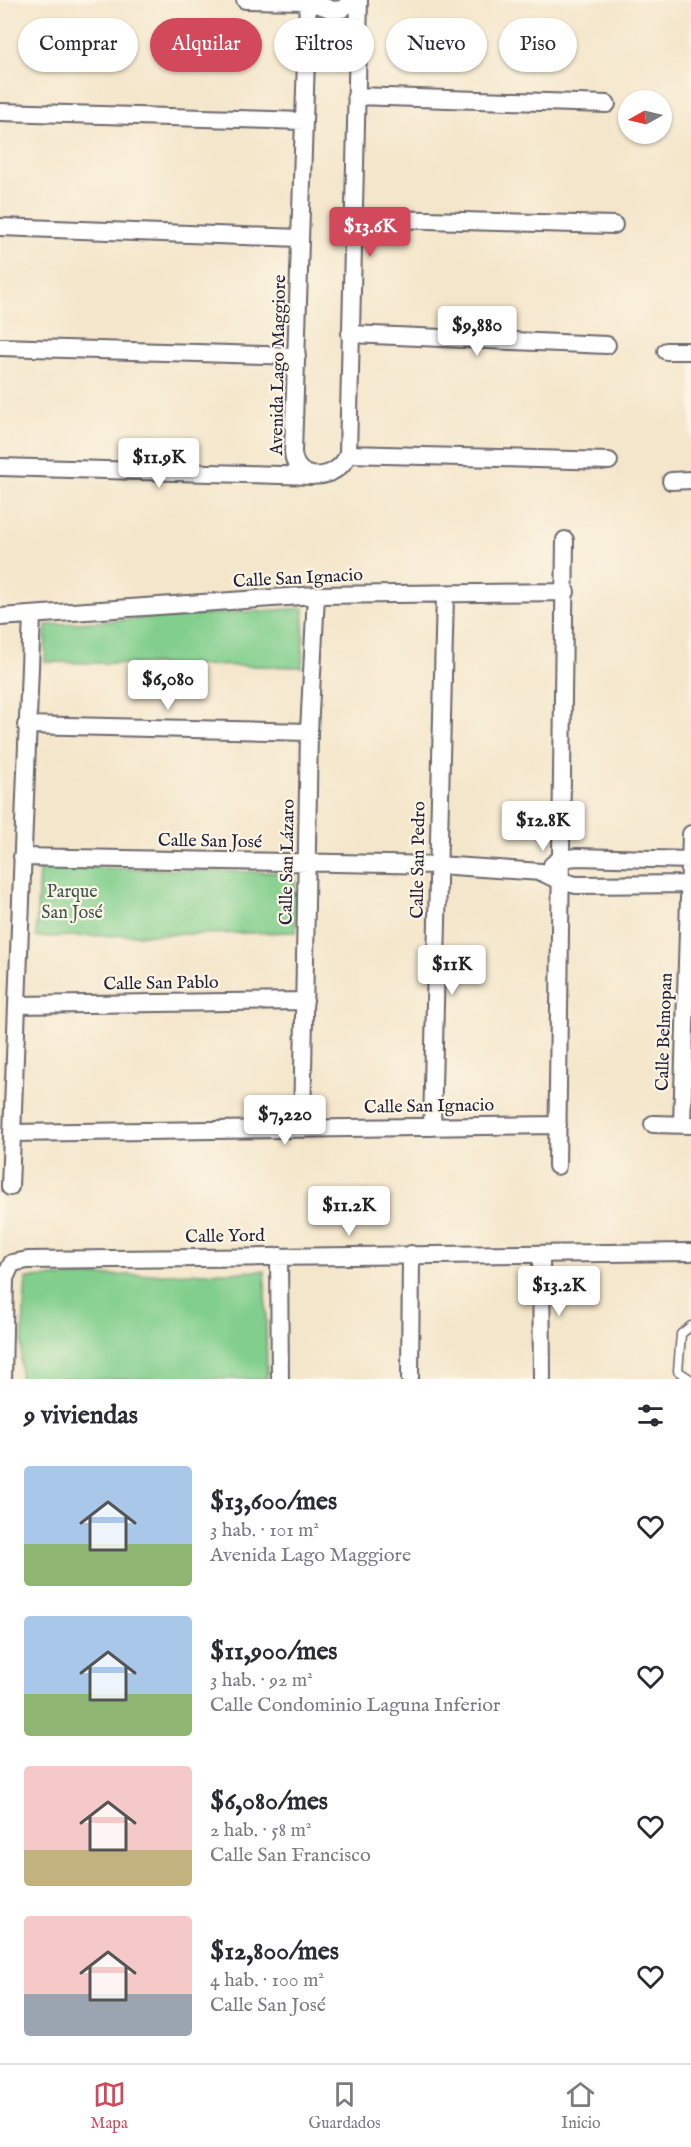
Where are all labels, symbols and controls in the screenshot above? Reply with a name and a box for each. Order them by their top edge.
chip: Comprar [18,18,138,72]
chip: Alquilar [150,18,262,72]
chip: Filtros [274,18,374,72]
chip: Nuevo [386,18,487,72]
chip: Piso [499,18,577,72]
north arrow [618,90,672,144]
map controls [618,90,672,144]
pin: $13.6K [321,207,419,258]
text: $13.6K [343,214,397,239]
street label: Avenida Lago Maggiore [266,274,292,457]
pin: $9,880 [428,306,526,357]
text: $9,880 [452,313,502,338]
pin: $11.9K [110,438,208,489]
text: $11.9K [132,445,186,470]
street label: Calle San Ignacio [232,564,364,594]
pin: $6,080 [119,660,217,711]
text: $6,080 [142,667,194,692]
street label: Calle San Lázaro [275,798,301,925]
street label: Calle San Pedro [406,801,432,919]
pin: $12.8K [494,801,592,852]
text: $12.8K [516,808,570,833]
street label: Calle San José [158,830,262,854]
park label: Parque San José [41,881,103,925]
pin: $11K [416,945,488,996]
text: $11K [432,952,472,977]
street label: Calle San Pablo [103,971,219,997]
street label: Calle Belmopan [651,972,679,1092]
street label: Calle San Ignacio [364,1094,495,1120]
pin: $7,220 [236,1095,334,1146]
text: $7,220 [258,1102,312,1127]
pin: $11.2K [300,1186,398,1237]
text: $11.2K [322,1193,376,1218]
street label: Calle Yord [185,1225,265,1249]
pin: $13.2K [510,1266,608,1317]
text: $13.2K [532,1273,586,1298]
text: 9 viviendas [24,1399,138,1432]
icon: filters [634,1399,667,1432]
text: $13,600/mes [210,1485,337,1518]
icon: home [72,1490,144,1562]
icon: heart [634,1510,667,1543]
text: 3 hab. · 101 m² [210,1518,319,1543]
text: Avenida Lago Maggiore [210,1543,411,1568]
text: $11,900/mes [210,1635,338,1668]
icon: home [72,1640,144,1712]
icon: heart [634,1660,667,1693]
text: 3 hab. · 92 m² [210,1668,313,1693]
text: Calle Condominio Laguna Inferior [210,1693,500,1718]
text: $6,080/mes [210,1785,328,1818]
icon: home [72,1790,144,1862]
icon: heart [634,1810,667,1843]
text: 2 hab. · 58 m² [210,1818,312,1843]
text: Calle San Francisco [210,1843,371,1868]
text: $12,800/mes [210,1935,339,1968]
icon: home [72,1940,144,2012]
icon: heart [634,1960,667,1993]
text: 4 hab. · 100 m² [210,1968,324,1993]
text: Calle San José [210,1993,326,2018]
tab: Mapa [90,2078,128,2134]
tab: Guardados [309,2078,381,2134]
tab: Inicio [561,2078,601,2134]

